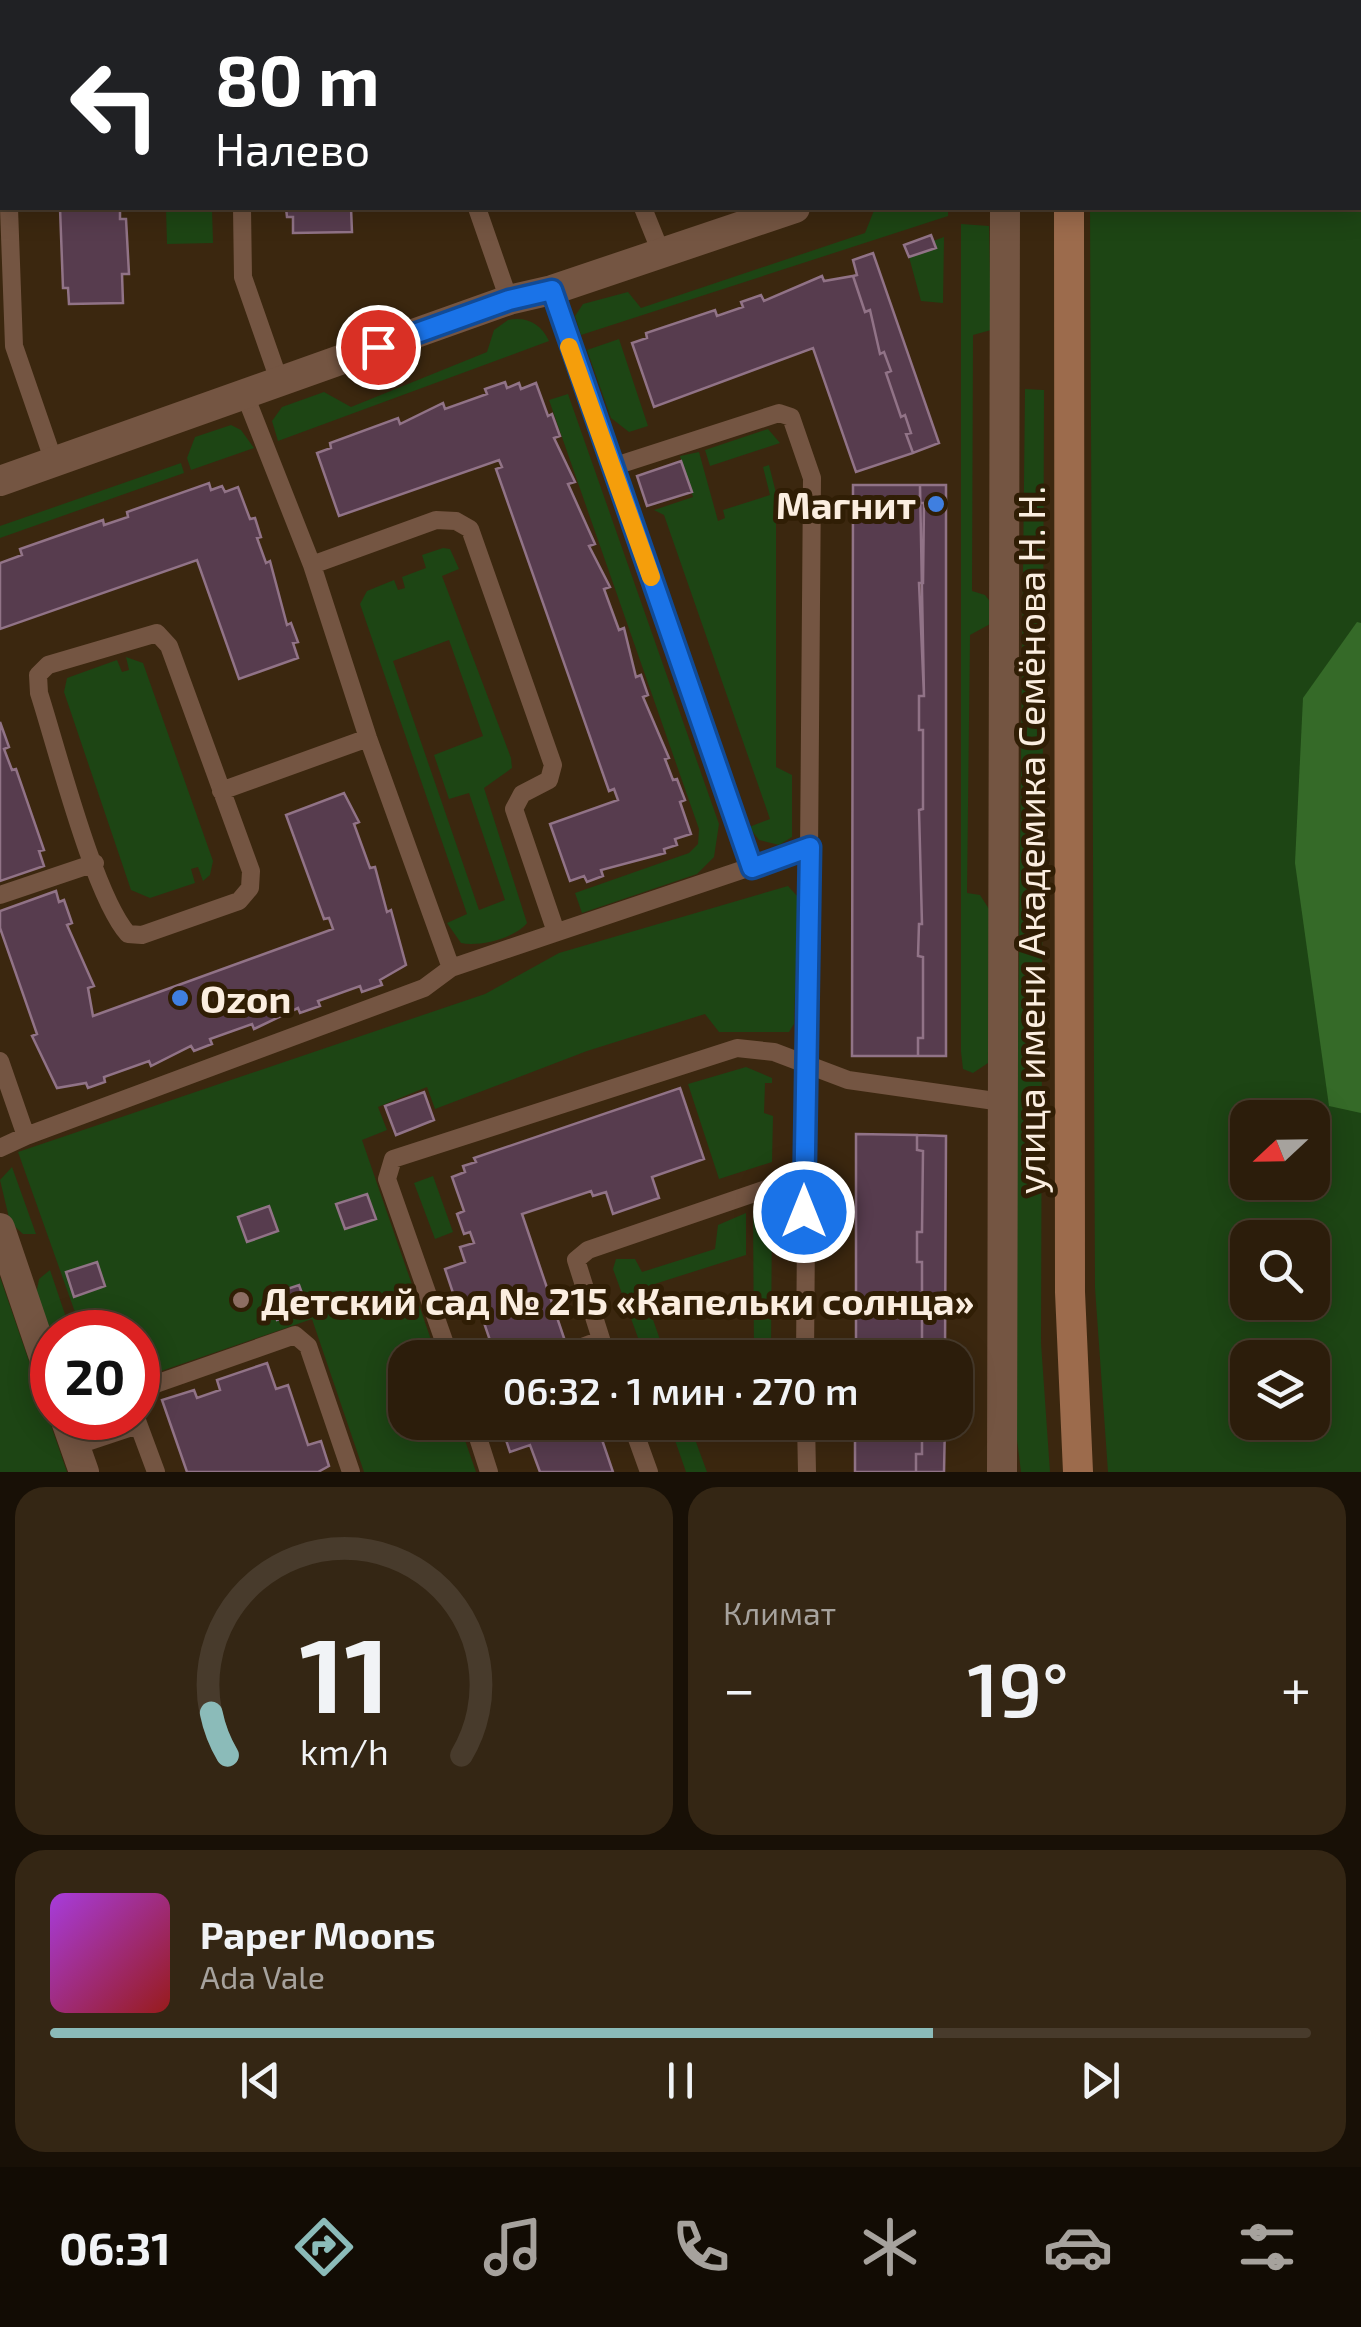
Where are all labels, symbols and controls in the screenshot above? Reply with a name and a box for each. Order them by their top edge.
text: 80 m [215,36,380,120]
icon: left [50,40,180,170]
text: Налево [215,121,370,175]
pin [336,305,421,390]
icon: arrive [351,320,406,375]
place label: Магнит [776,481,916,527]
street label: улица имени Академика Семёнова Н. Н. [1007,486,1053,1194]
marker: Магнит [925,493,947,515]
place label: Ozon [200,975,291,1021]
marker: Ozon [169,987,191,1009]
north arrow [1230,1100,1330,1200]
map controls [1230,1100,1330,1440]
position arrow [752,1160,856,1264]
button: search [1230,1220,1330,1320]
place label: Детский сад № 215 «Капельки солнца» [261,1277,974,1323]
marker: Детский сад № 215 «Капельки солнца» [230,1289,252,1311]
speed limit sign: 20 [30,1310,160,1440]
button: layers [1230,1340,1330,1440]
text: 06:32 · 1 мин · 270 m [503,1367,858,1413]
text: Климат [723,1593,836,1631]
text: 11 [299,1609,389,1734]
text: 19° [967,1642,1069,1732]
text: − [723,1654,755,1720]
text: + [1281,1654,1311,1720]
text: km/h [300,1729,388,1772]
text: Paper Moons [200,1911,436,1957]
text: Ada Vale [200,1957,325,1995]
icon: previous [233,2053,288,2108]
icon: pause [653,2053,708,2108]
icon: next [1073,2053,1128,2108]
icon: directions [289,2212,359,2282]
icon: music [478,2212,548,2282]
icon: phone [666,2212,736,2282]
icon: climate [855,2212,925,2282]
icon: car [1043,2212,1113,2282]
icon: filters [1232,2212,1302,2282]
text: 06:31 [59,2220,171,2274]

